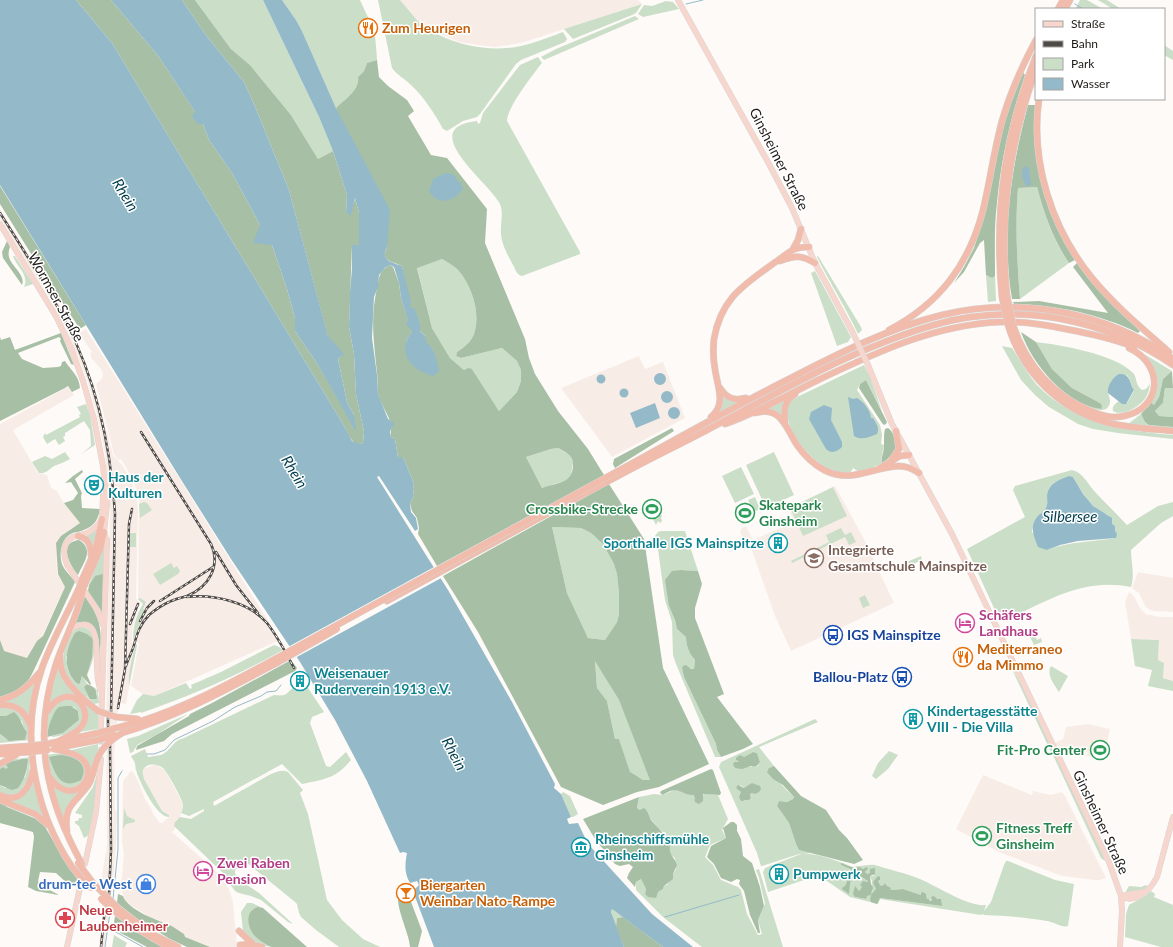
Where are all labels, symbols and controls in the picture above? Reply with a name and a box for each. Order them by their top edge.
legend [1035,8,1165,100]
text: Straße [1071,16,1105,31]
restaurant icon: Zum Heurigen [357,17,379,39]
place label: Zum Heurigen [382,19,471,36]
text: Bahn [1071,36,1098,51]
text: Park [1071,56,1095,71]
text: Wasser [1071,76,1110,91]
street label: Ginsheimer Straße [746,105,813,213]
water label: Rhein [109,175,143,214]
street label: Wormser Straße [25,249,88,345]
water label: Rhein [278,452,312,491]
place label: Haus der Kulturen [108,468,165,501]
theatre icon: Haus der Kulturen [83,474,105,496]
place label: Skatepark Ginsheim [759,496,822,529]
sports icon: Crossbike-Strecke [641,498,663,520]
place label: Crossbike-Strecke [526,500,639,517]
sports icon: Skatepark Ginsheim [734,502,756,524]
water label: Silbersee [1043,507,1097,525]
building icon: Sporthalle IGS Mainspitze [767,532,789,554]
place label: Sporthalle IGS Mainspitze [604,534,765,551]
place label: Integrierte Gesamtschule Mainspitze [828,541,987,574]
school or university icon: Integrierte Gesamtschule Mainspitze [803,547,825,569]
place label: Schäfers Landhaus [979,606,1038,639]
hotel icon: Schäfers Landhaus [954,612,976,634]
bus stop icon: IGS Mainspitze [822,624,844,646]
place label: IGS Mainspitze [847,626,941,643]
place label: Mediterraneo da Mimmo [977,640,1063,673]
restaurant icon: Mediterraneo da Mimmo [952,646,974,668]
place label: Weisenauer Ruderverein 1913 e.V. [314,664,451,697]
bus stop icon: Ballou-Platz [891,666,913,688]
place label: Ballou-Platz [813,668,889,685]
building icon: Weisenauer Ruderverein 1913 e.V. [289,670,311,692]
place label: Kindertagesstätte VIII - Die Villa [926,702,1038,735]
building icon: Kindertagesstätte VIII - Die Villa [902,708,924,730]
water label: Rhein [439,734,471,773]
sports icon: Fit-Pro Center [1089,739,1111,761]
place label: Fit-Pro Center [997,741,1087,758]
street label: Ginsheimer Straße [1070,767,1133,877]
place label: Fitness Treff Ginsheim [996,819,1073,852]
sports icon: Fitness Treff Ginsheim [971,825,993,847]
place label: Rheinschiffsmühle Ginsheim [595,830,710,863]
museum icon: Rheinschiffsmühle Ginsheim [570,836,592,858]
place label: Zwei Raben Pension [217,854,290,887]
hotel icon: Zwei Raben Pension [192,860,214,882]
building icon: Pumpwerk [768,863,790,885]
place label: Pumpwerk [793,865,861,882]
shop icon: drum-tec West [135,873,157,895]
place label: drum-tec West [39,875,133,892]
place label: Biergarten Weinbar Nato-Rampe [420,876,556,909]
bar icon: Biergarten Weinbar Nato-Rampe [395,882,417,904]
place label: Neue Laubenheimer [79,901,169,934]
pharmacy icon: Neue Laubenheimer [54,907,76,929]

